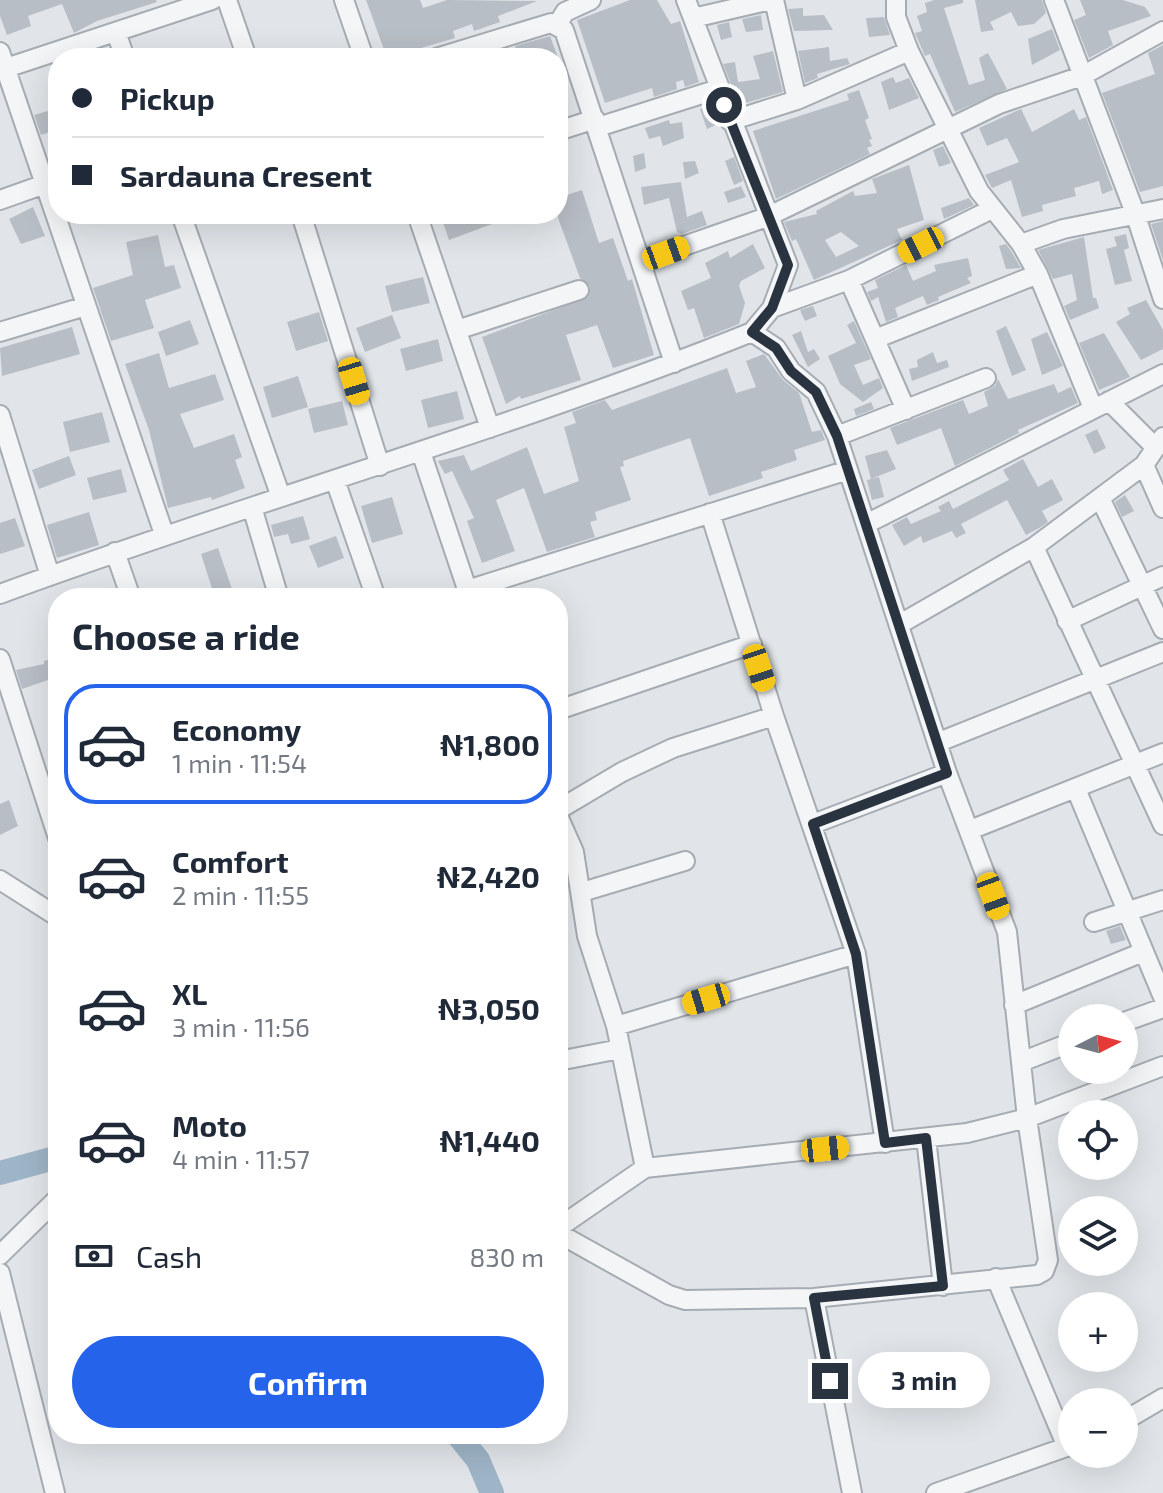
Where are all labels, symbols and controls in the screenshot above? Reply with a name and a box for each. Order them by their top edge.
text: Pickup [120,80,215,116]
route start [706,87,742,123]
text: Sardauna Cresent [120,157,372,193]
car [894,223,948,267]
car [639,234,693,272]
car [336,355,372,407]
text: Choose a ride [72,614,300,657]
car [740,641,778,695]
icon: car [76,708,148,780]
text: Economy [172,711,301,747]
text: ₦1,800 [440,726,540,762]
text: 1 min · 11:54 [172,747,307,778]
icon: car [76,840,148,912]
text: Comfort [172,843,289,879]
text: ₦2,420 [437,858,540,894]
car [974,869,1012,923]
text: 2 min · 11:55 [172,879,309,910]
icon: car [76,972,148,1044]
text: XL [172,975,207,1011]
car [680,981,732,1017]
text: ₦3,050 [438,990,540,1026]
north arrow [1058,1004,1138,1084]
map controls [1058,1004,1138,1468]
text: 3 min · 11:56 [172,1011,310,1042]
button: locate [1058,1100,1138,1180]
icon: car [76,1104,148,1176]
text: Moto [172,1107,247,1143]
text: ₦1,440 [440,1122,540,1158]
car [800,1135,850,1163]
text: 4 min · 11:57 [172,1143,310,1174]
button: layers [1058,1196,1138,1276]
icon: cash [72,1234,116,1278]
text: Cash [136,1238,202,1274]
text: 830 m [470,1241,544,1272]
button: + [1058,1292,1138,1372]
button: Confirm [72,1336,544,1428]
callout: 3 min [858,1353,990,1409]
route end [812,1363,848,1399]
text: 3 min [891,1364,957,1395]
button: − [1058,1388,1138,1468]

